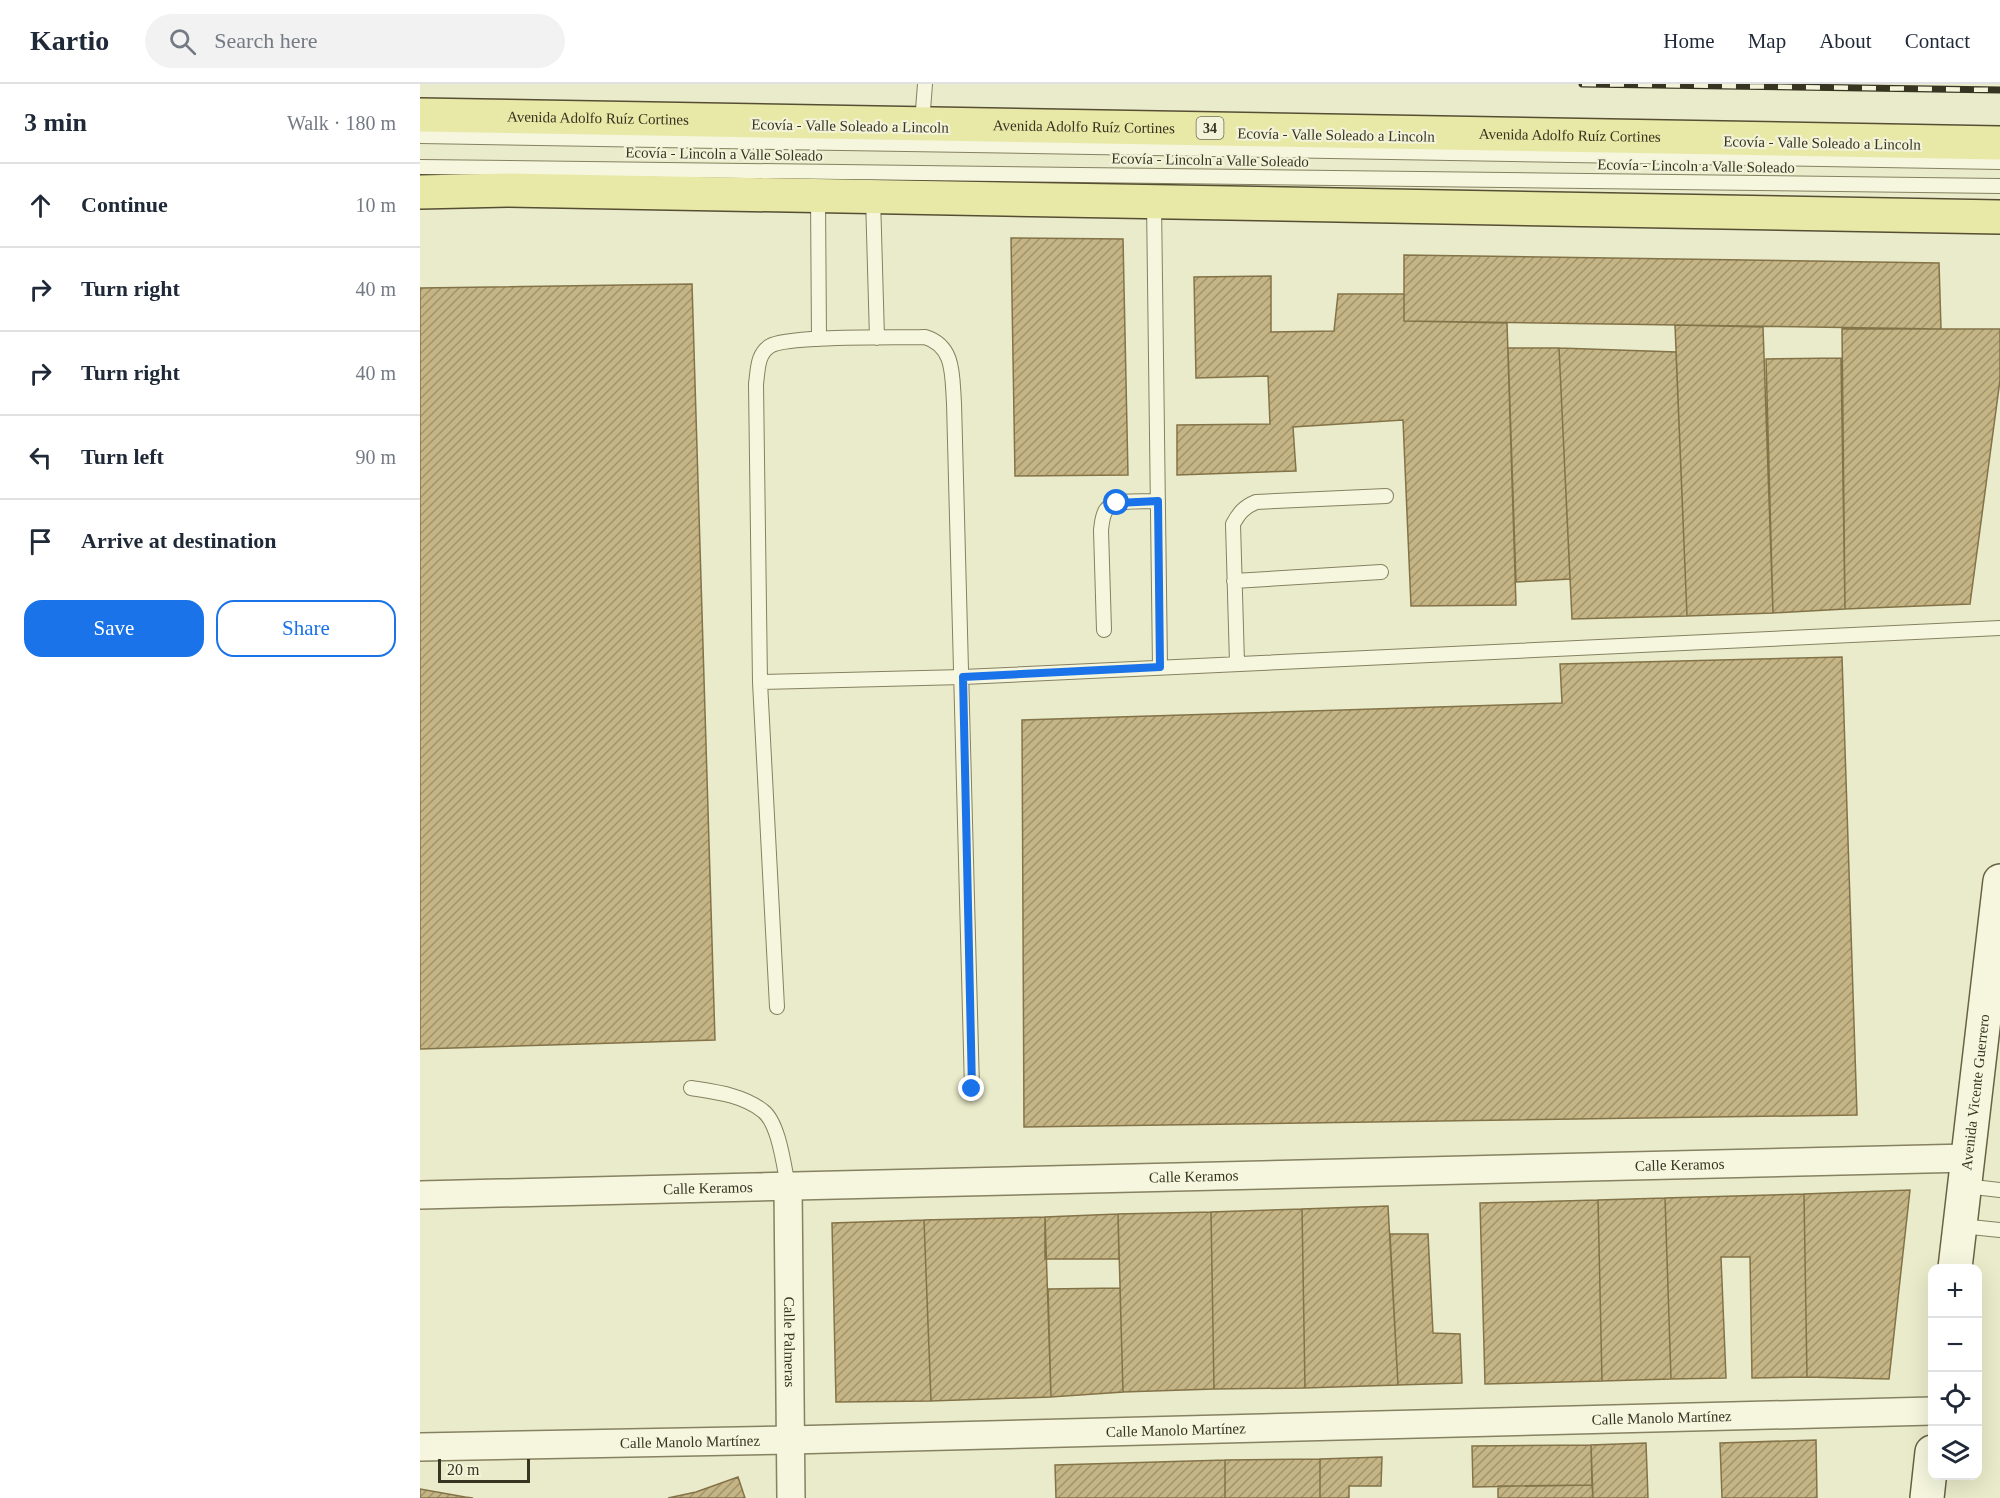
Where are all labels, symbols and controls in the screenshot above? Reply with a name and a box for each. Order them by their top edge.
search box [145,14,565,68]
text: Kartio [30,25,109,56]
icon: search [166,25,199,58]
text: Search here [214,28,318,53]
text: Home [1663,29,1715,53]
text: Map [1748,29,1786,53]
text: About [1819,29,1872,53]
text: Contact [1905,29,1970,53]
text: 3 min [24,108,87,137]
street label: Avenida Adolfo Ruíz Cortines [507,109,689,128]
text: Walk · 180 m [287,112,396,134]
street label: Ecovía - Valle Soleado a Lincoln [751,116,949,136]
street label: Avenida Adolfo Ruíz Cortines [993,117,1175,136]
road number: 34 [1196,117,1224,139]
street label: Ecovía - Valle Soleado a Lincoln [1237,125,1435,145]
street label: Avenida Adolfo Ruíz Cortines [1479,126,1661,145]
street label: Ecovía - Valle Soleado a Lincoln [1723,133,1921,153]
street label: Ecovía - Lincoln a Valle Soleado [625,144,823,164]
street label: Ecovía - Lincoln a Valle Soleado [1111,150,1309,170]
street label: Ecovía - Lincoln a Valle Soleado [1597,156,1795,176]
icon: ahead [24,189,57,222]
text: Continue [81,192,168,217]
text: 10 m [355,194,396,216]
icon: right [24,273,57,306]
text: Turn right [81,276,180,301]
text: 40 m [355,278,396,300]
icon: right [24,357,57,390]
text: Turn right [81,360,180,385]
text: 40 m [355,362,396,384]
icon: left [24,441,57,474]
text: Turn left [81,444,164,469]
text: 90 m [355,446,396,468]
route start [1103,489,1129,515]
icon: arrive [24,525,57,558]
text: Arrive at destination [81,528,277,553]
button: Save [24,600,204,657]
button: Share [216,600,396,657]
street label: Avenida Vicente Guerrero [1958,1013,1992,1171]
route end [958,1075,984,1101]
street label: Calle Keramos [1635,1156,1725,1174]
street label: Calle Keramos [1149,1167,1239,1186]
street label: Calle Keramos [663,1179,753,1197]
map controls [1928,1264,1982,1480]
button: + [1928,1264,1982,1318]
street label: Calle Palmeras [781,1297,798,1387]
button: − [1928,1318,1982,1372]
button: locate [1928,1372,1982,1426]
street label: Calle Manolo Martínez [1591,1408,1732,1428]
street label: Calle Manolo Martínez [1106,1420,1246,1440]
button: layers [1928,1426,1982,1480]
street label: Calle Manolo Martínez [620,1433,760,1451]
scale bar [438,1456,530,1484]
text: 20 m [447,1461,479,1478]

